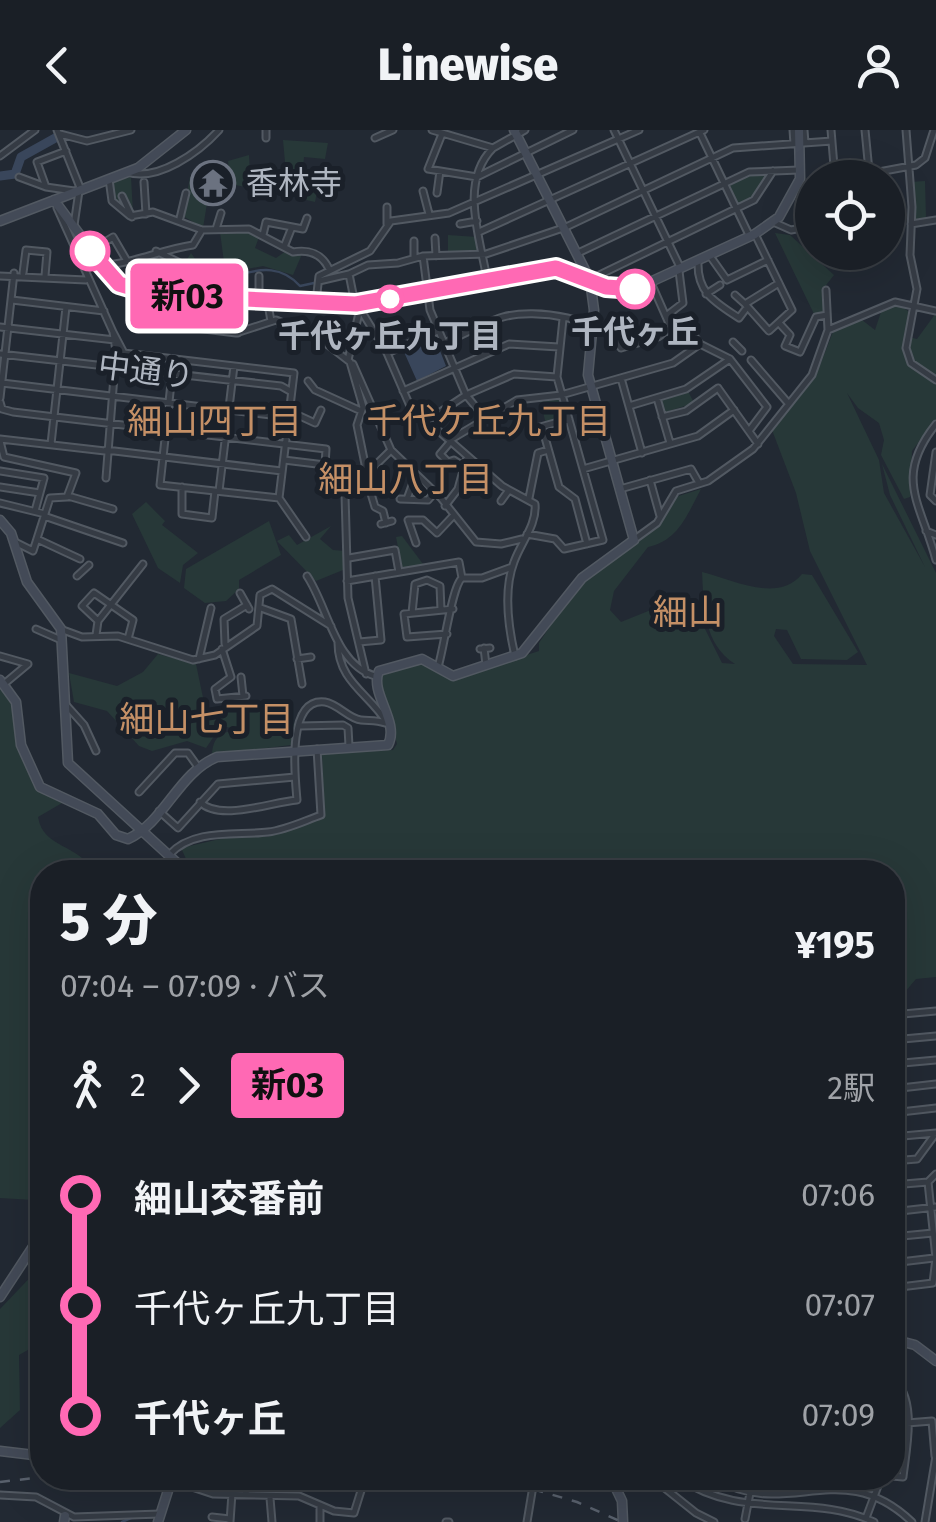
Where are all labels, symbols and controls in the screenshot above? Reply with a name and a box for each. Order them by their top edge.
icon: back [30,38,85,93]
text: Linewise [378,38,558,92]
icon: person [851,38,906,93]
temple icon: 香林寺 [190,160,236,206]
map controls [795,160,905,270]
button: locate [795,160,905,270]
place label: 香林寺 [246,164,342,202]
unlabelled marker [71,232,109,270]
line badge: 新03 [130,264,244,328]
marker: 千代ヶ丘 [616,270,654,308]
text: 新03 [150,275,224,317]
marker: 千代ヶ丘九丁目 [377,286,403,312]
place label: 千代ヶ丘 [571,313,699,351]
place label: 千代ヶ丘九丁目 [278,317,502,355]
street label: 中通り [96,346,196,396]
district label: 細山四丁目 [127,400,303,442]
district label: 千代ケ丘九丁目 [366,400,612,442]
district label: 細山八丁目 [318,458,494,500]
district label: 細山 [653,591,723,633]
district label: 細山七丁目 [119,698,295,740]
text: 5 分 [60,889,158,955]
text: ¥195 [795,922,875,968]
text: 07:04 – 07:09 · バス [60,967,330,1005]
icon: walk [60,1058,115,1113]
icon: forward [161,1058,216,1113]
text: 新03 [251,1064,324,1106]
text: 2 [130,1066,146,1104]
text: 2駅 [827,1069,875,1107]
text: 細山交番前 [134,1176,324,1222]
text: 07:06 [801,1176,875,1214]
text: 千代ヶ丘九丁目 [134,1286,400,1332]
text: 07:07 [804,1286,875,1324]
text: 千代ヶ丘 [134,1396,286,1442]
text: 07:09 [802,1396,875,1434]

